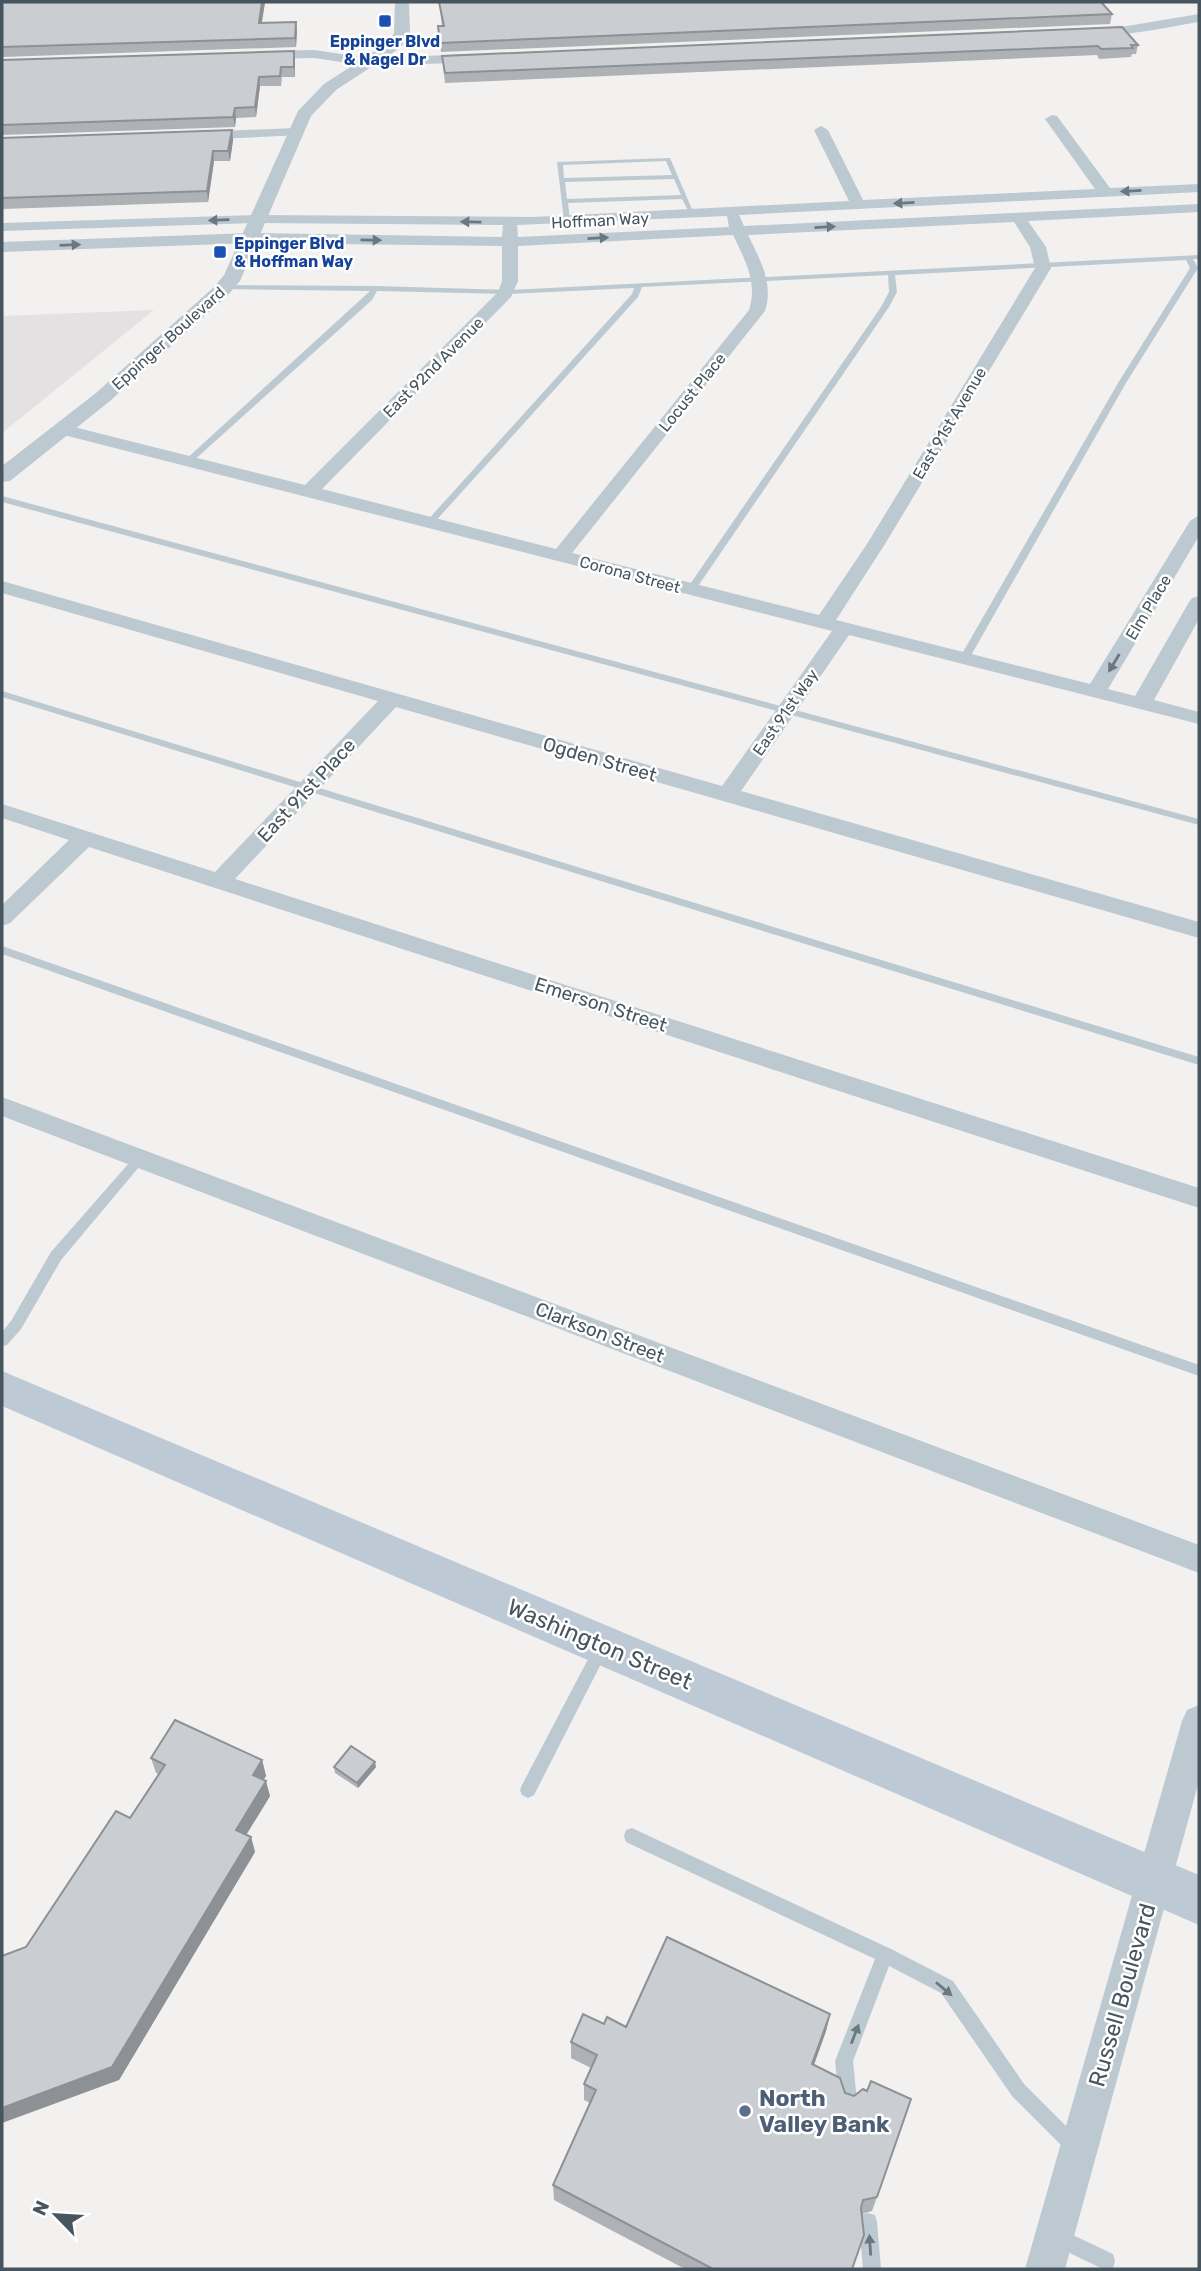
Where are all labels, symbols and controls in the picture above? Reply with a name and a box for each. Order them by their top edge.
marker: Eppinger Blvd & Nagel Dr [377,13,393,29]
place label: Eppinger Blvd & Nagel Dr [330,32,440,69]
one-way arrow [1120,186,1142,197]
one-way arrow [893,197,915,208]
street label: Hoffman Way [551,208,650,233]
one-way arrow [208,215,230,226]
one-way arrow [460,216,482,228]
one-way arrow [815,221,837,232]
one-way arrow [587,232,609,243]
place label: Eppinger Blvd & Hoffman Way [234,234,354,271]
one-way arrow [360,234,382,245]
one-way arrow [59,239,81,250]
marker: Eppinger Blvd & Hoffman Way [212,244,228,260]
street label: Eppinger Boulevard [108,283,229,394]
street label: East 92nd Avenue [379,313,488,422]
street label: Locust Place [655,349,730,435]
street label: East 91st Avenue [909,364,990,483]
street label: Corona Street [577,552,682,597]
street label: Elm Place [1122,571,1175,643]
one-way arrow [1107,654,1120,673]
street label: East 91st Way [749,665,822,759]
street label: Ogden Street [540,732,660,787]
street label: East 91st Place [252,734,360,847]
street label: Emerson Street [532,972,671,1037]
street label: Clarkson Street [532,1297,668,1368]
street label: Washington Street [503,1592,697,1696]
street label: Russell Boulevard [1082,1900,1162,2090]
one-way arrow [935,1981,953,1997]
one-way arrow [849,2024,860,2045]
place label: North Valley Bank [759,2084,890,2138]
marker: North Valley Bank [737,2103,753,2119]
north arrow [21,2180,91,2250]
text: N [28,2197,54,2219]
one-way arrow [864,2234,875,2256]

